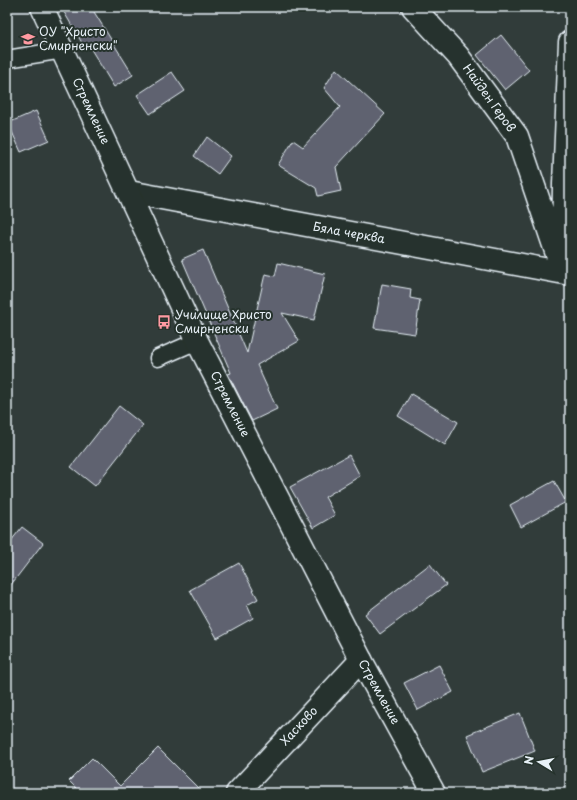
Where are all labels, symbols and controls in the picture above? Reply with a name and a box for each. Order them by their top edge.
place label: ОУ "Христо Смирненски" [39,22,118,54]
school or university icon: ОУ "Христо Смирненски" [20,31,36,47]
street label: Найден Геров [459,60,521,135]
street label: Стремление [69,74,115,147]
street label: Бяла черква [312,217,387,247]
place label: Училище Христо Смирненски [175,305,272,337]
bus stop icon: Училище Христо Смирненски [156,314,172,330]
street label: Стремление [207,367,255,440]
street label: Стремление [355,656,405,727]
street label: Хасково [275,701,321,749]
north arrow [519,742,559,782]
text: N [520,754,538,766]

